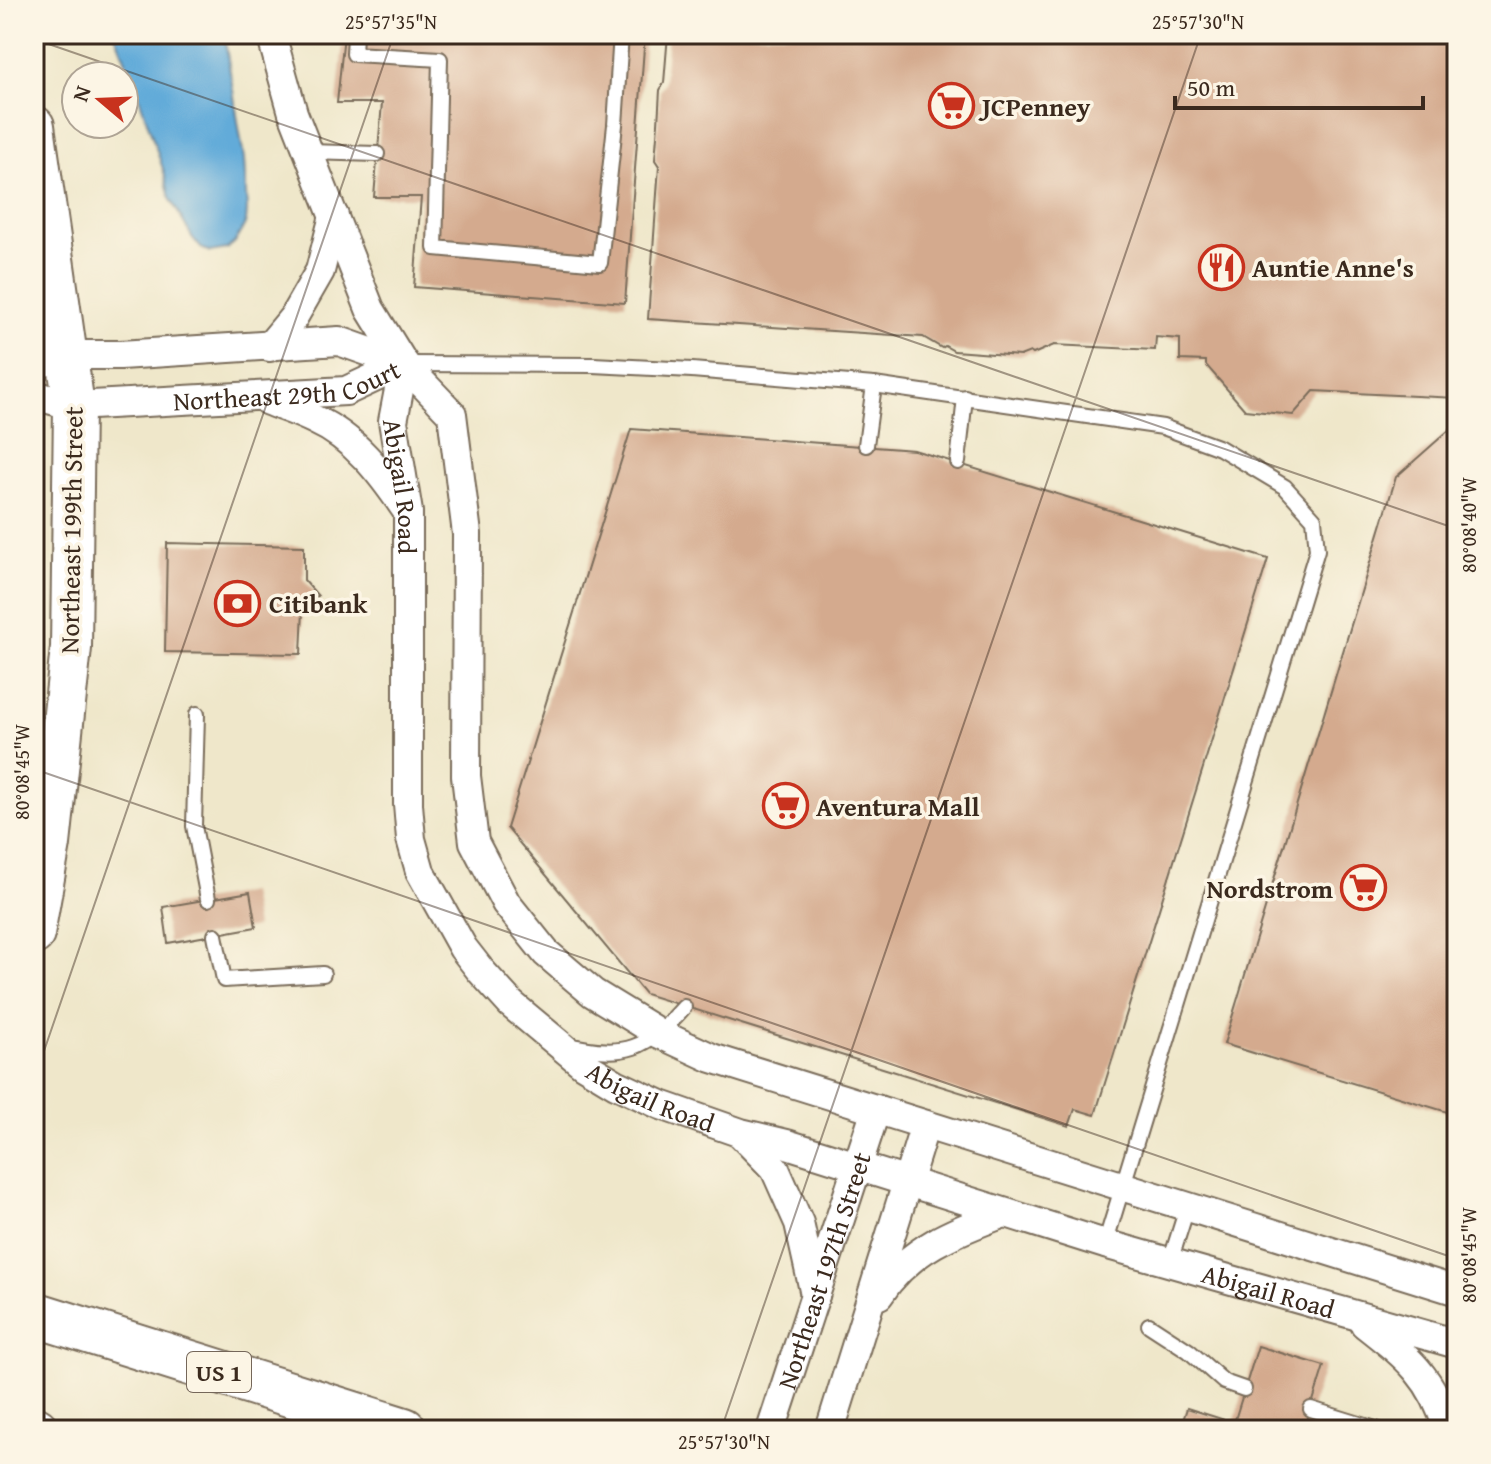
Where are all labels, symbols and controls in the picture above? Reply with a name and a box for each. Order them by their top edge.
text: 25°57'35"N [345,7,437,36]
text: 25°57'30"N [1152,7,1244,36]
north arrow [60,60,140,140]
scale bar [1175,60,1423,110]
text: 50 m [1187,70,1235,105]
text: N [64,81,99,106]
supermarket icon: JCPenney [927,82,975,130]
place label: JCPenney [978,87,1091,126]
restaurant icon: Auntie Anne's [1197,243,1245,291]
place label: Auntie Anne's [1252,248,1414,287]
street label: Northeast 29th Court [172,349,406,420]
street label: Northeast 199th Street [49,406,93,654]
street label: Abigail Road [373,416,428,554]
text: 80°08'40"W [1454,477,1483,573]
bank icon: Citibank [214,579,262,627]
place label: Citibank [269,584,368,623]
text: 80°08'45"W [7,724,36,820]
supermarket icon: Aventura Mall [761,782,809,830]
place label: Aventura Mall [816,787,980,826]
supermarket icon: Nordstrom [1340,864,1388,912]
place label: Nordstrom [1206,869,1334,908]
street label: Abigail Road [579,1051,720,1142]
street label: Northeast 197th Street [766,1147,880,1394]
text: 80°08'45"W [1454,1207,1483,1303]
street label: Abigail Road [1197,1253,1340,1328]
road number: US 1 [187,1352,251,1392]
text: 25°57'30"N [678,1427,770,1456]

